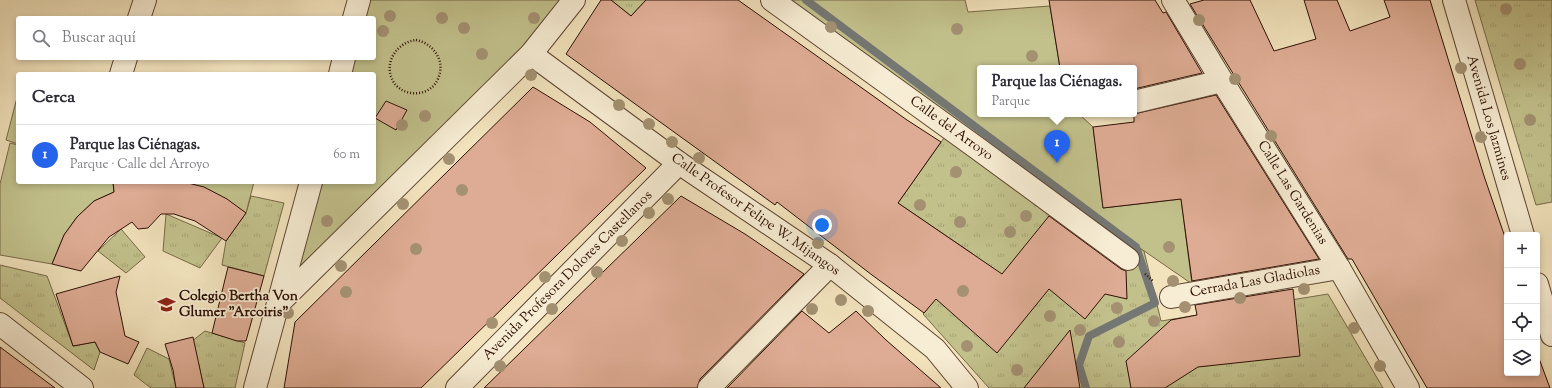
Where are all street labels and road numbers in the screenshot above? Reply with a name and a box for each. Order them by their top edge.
street label: Avenida Los Jazmines [1461,53,1515,183]
street label: Calle del Arroyo [905,92,997,166]
street label: Calle Las Gardenias [1252,137,1332,249]
street label: Calle Profesor Felipe W. Mijangos [666,149,844,281]
street label: Avenida Profesora Dolores Castellanos [478,186,658,366]
street label: Cerrada Las Gladiolas [1188,261,1322,303]

